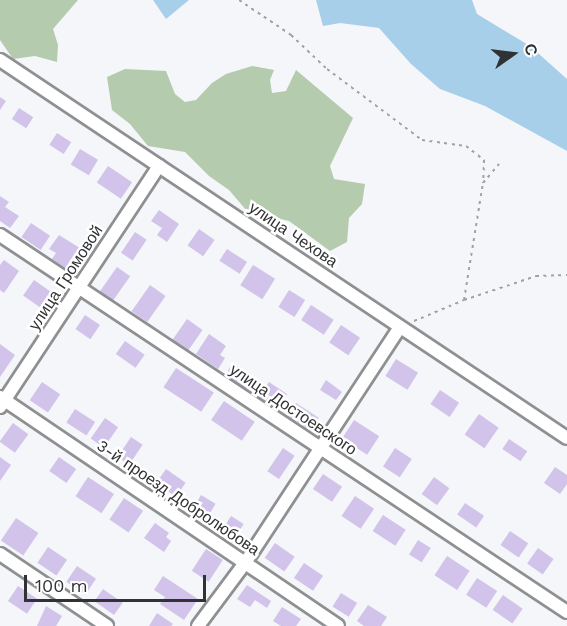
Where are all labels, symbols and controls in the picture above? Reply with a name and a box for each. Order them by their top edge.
north arrow [483,24,543,84]
text: С [520,42,542,57]
street label: улица Чехова [245,198,341,272]
street label: улица Громовой [25,222,107,334]
street label: улица Достоевского [226,360,360,460]
street label: 3-й проезд Добролюбова [93,436,263,560]
scale bar [27,563,208,601]
text: 100 m [35,575,88,596]

